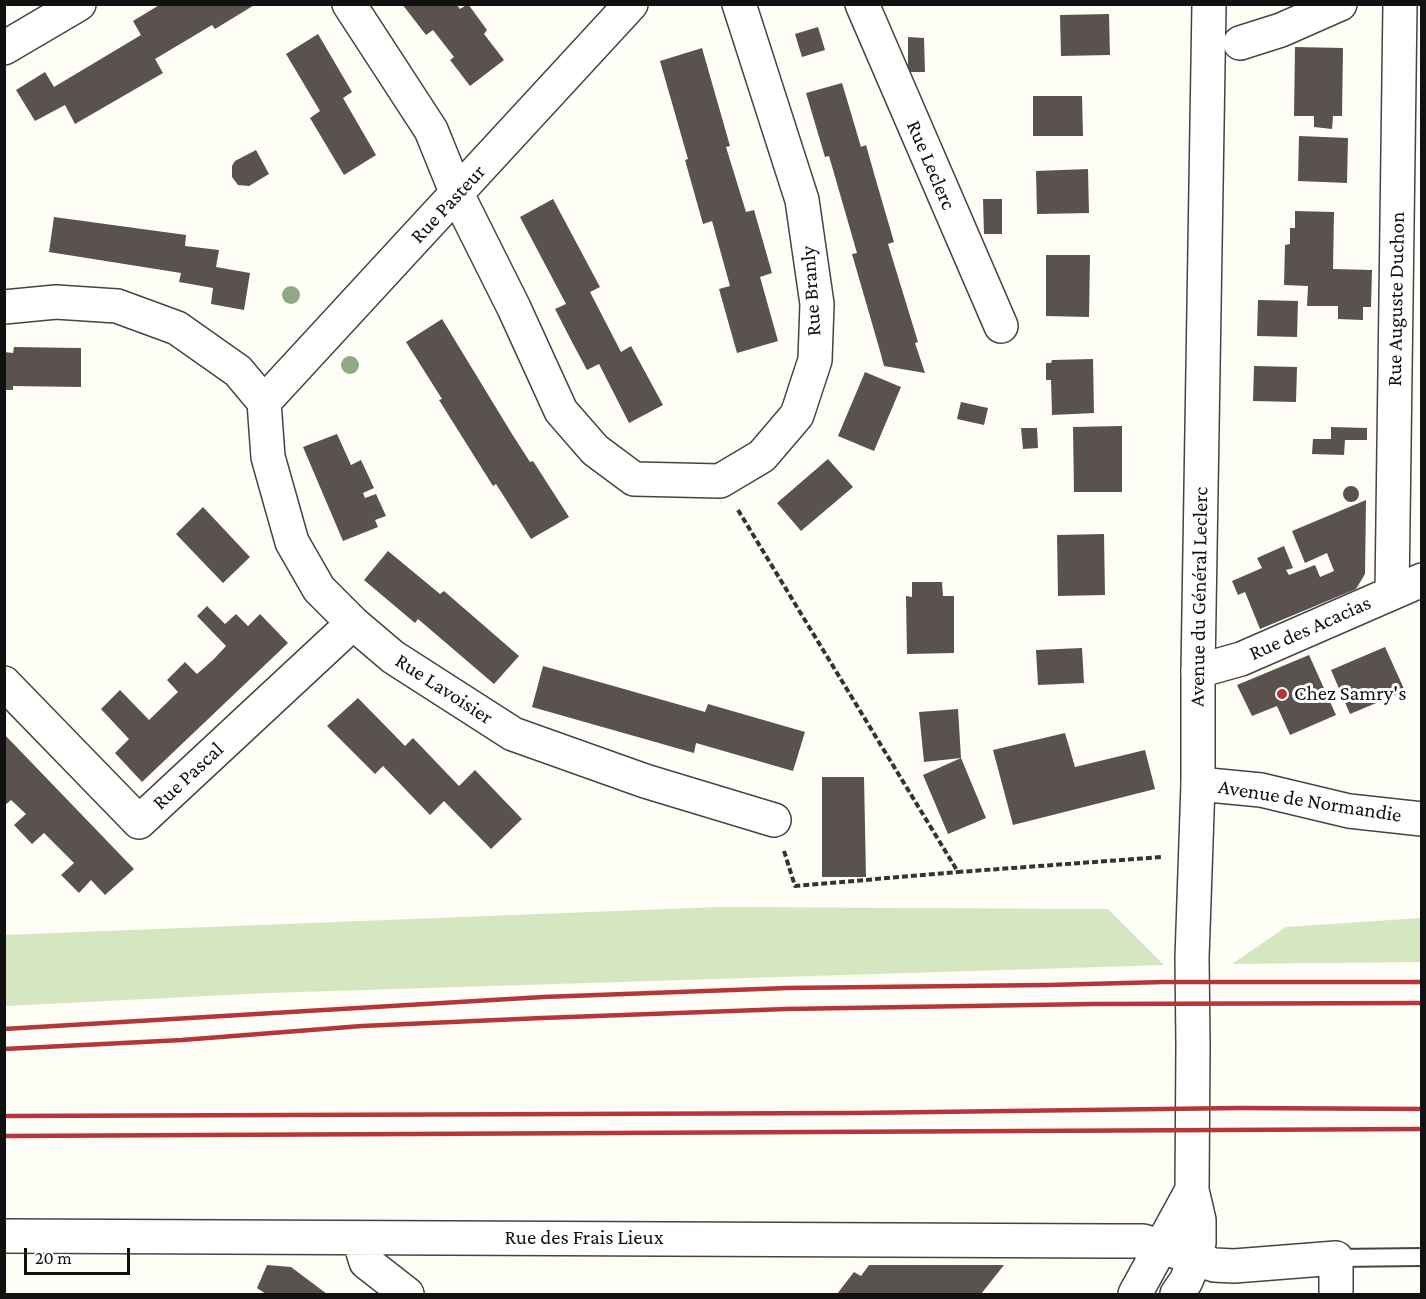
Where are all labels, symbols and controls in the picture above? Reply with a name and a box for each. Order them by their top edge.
street label: Rue Leclerc [901,117,961,213]
street label: Rue Pasteur [405,159,491,249]
street label: Rue Auguste Duchon [1382,211,1410,387]
street label: Rue Branly [795,245,827,337]
street label: Avenue du Général Leclerc [1184,487,1214,707]
street label: Rue des Acacias [1245,590,1375,666]
street label: Rue Lavoisier [390,648,498,730]
place label: Chez Samry's [1294,681,1406,707]
marker: Chez Samry's [1275,687,1289,701]
street label: Rue Pascal [147,737,229,815]
street label: Avenue de Normandie [1217,774,1403,828]
street label: Rue des Frais Lieux [504,1225,664,1251]
scale bar [27,1236,134,1274]
text: 20 m [35,1248,72,1268]

